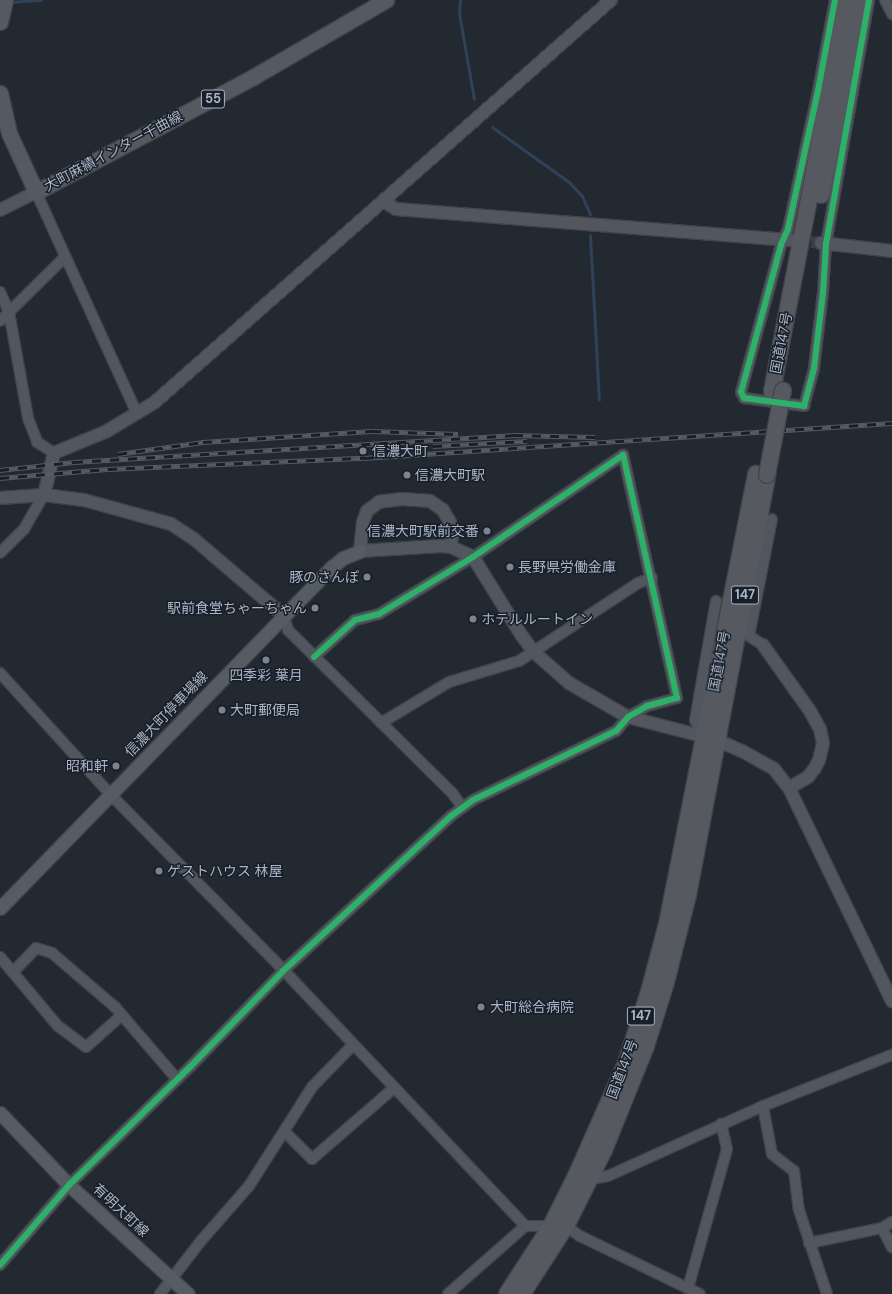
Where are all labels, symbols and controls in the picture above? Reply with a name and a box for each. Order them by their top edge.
road number: 55 [200,88,226,110]
street label: 大町麻績インター千曲線 [41,107,185,195]
street label: 国道147号 [767,311,795,375]
place label: 信濃大町 [372,443,428,459]
marker: 信濃大町 [357,445,369,457]
place label: 信濃大町駅 [415,467,485,483]
marker: 信濃大町駅 [402,470,412,480]
place label: 信濃大町駅前交番 [367,523,479,539]
marker: 信濃大町駅前交番 [482,526,492,536]
place label: 長野県労働金庫 [518,559,616,575]
marker: 長野県労働金庫 [505,562,515,572]
place label: 豚のさんぽ [289,569,359,585]
marker: 豚のさんぽ [362,572,372,582]
road number: 147 [730,584,760,606]
place label: 駅前食堂ちゃーちゃん [167,600,307,616]
marker: 駅前食堂ちゃーちゃん [310,603,320,613]
place label: ホテルルートイン [481,611,593,627]
marker: ホテルルートイン [468,614,478,624]
street label: 国道147号 [705,629,733,693]
marker: 四季彩 葉月 [261,655,271,665]
place label: 四季彩 葉月 [229,667,303,683]
street label: 信濃大町停車場線 [121,668,211,760]
place label: 大町郵便局 [230,702,300,718]
marker: 大町郵便局 [217,705,227,715]
place label: 昭和軒 [66,758,108,774]
marker: 昭和軒 [111,761,121,771]
place label: ゲストハウス 林屋 [167,863,283,879]
marker: ゲストハウス 林屋 [154,866,164,876]
place label: 大町総合病院 [490,999,574,1015]
marker: 大町総合病院 [475,1001,487,1013]
road number: 147 [626,1005,656,1027]
street label: 国道147号 [603,1037,641,1101]
street label: 有明大町線 [90,1180,152,1240]

